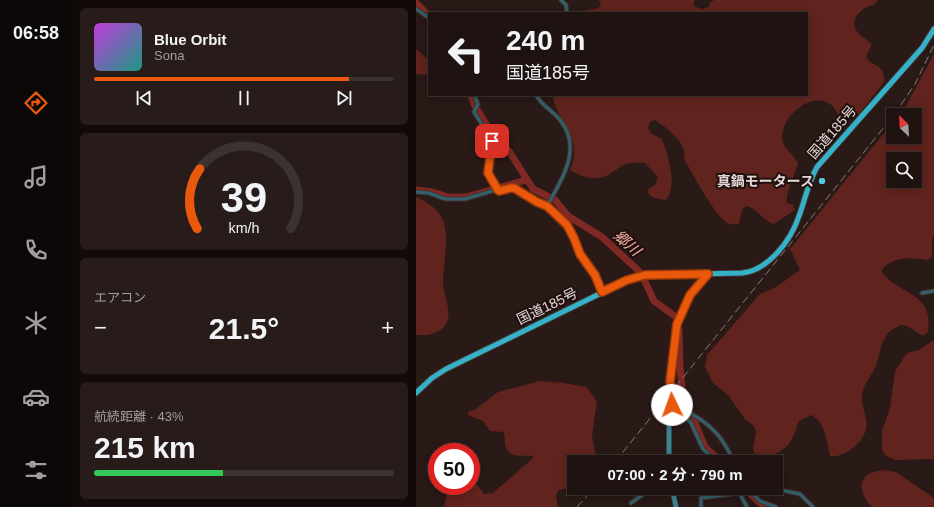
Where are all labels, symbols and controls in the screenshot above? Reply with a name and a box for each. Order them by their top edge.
text: 06:58 [13,23,59,43]
text: 240 m [506,25,585,56]
icon: left [440,28,492,80]
text: Blue Orbit [154,31,227,48]
text: Sona [154,48,184,63]
text: 国道185号 [506,63,590,83]
icon: previous [133,87,155,109]
icon: pause [233,87,255,109]
icon: next [333,87,355,109]
icon: directions [22,89,50,117]
street label: 国道185号 [805,102,859,162]
north arrow [886,108,922,144]
map controls [886,108,922,188]
pin [475,124,509,158]
icon: arrive [481,130,503,152]
button: search [886,152,922,188]
icon: music [22,163,50,191]
place label: 真鍋モータース [717,173,814,189]
text: 39 [221,174,267,221]
marker: 真鍋モータース [817,176,827,186]
text: km/h [229,220,260,236]
water label: 郷川 [610,226,646,260]
icon: phone [22,236,50,264]
street label: 国道185号 [514,284,580,328]
text: エアコン [94,290,146,305]
icon: climate [22,309,50,337]
text: 21.5° [209,312,279,345]
text: − [94,315,107,340]
text: + [381,315,394,340]
icon: car [22,383,50,411]
position arrow [651,384,693,426]
text: 航続距離 · 43% [94,409,184,424]
text: 215 km [94,431,196,464]
speed limit sign: 50 [428,443,480,495]
icon: filters [22,456,50,484]
text: 07:00 · 2 分 · 790 m [607,466,743,483]

